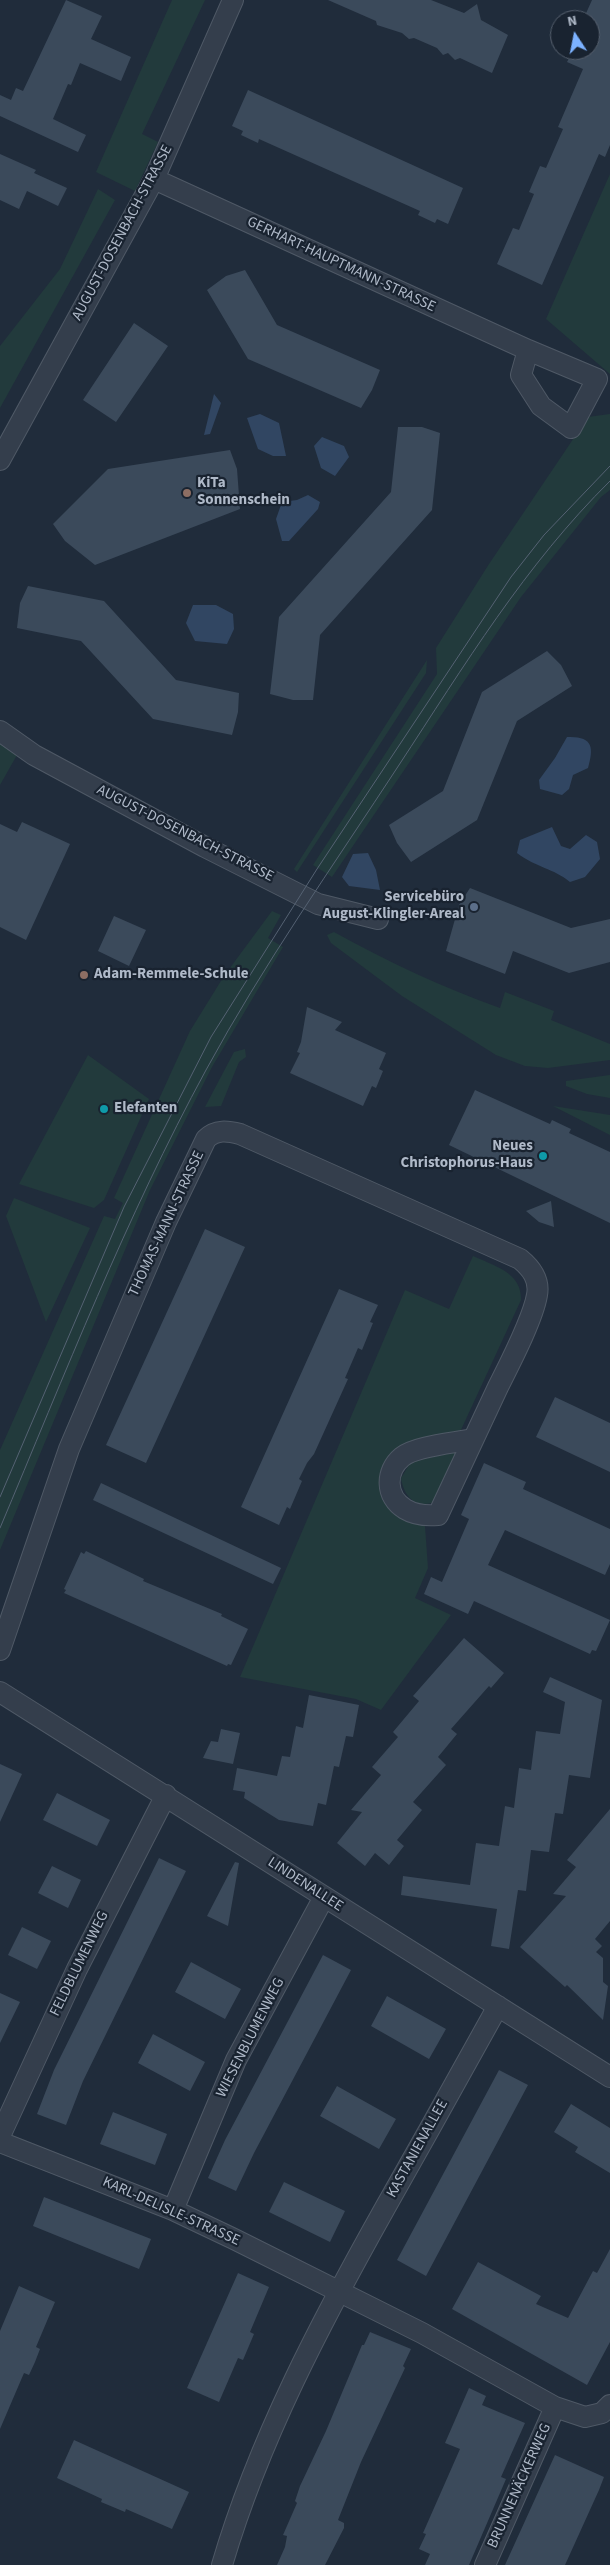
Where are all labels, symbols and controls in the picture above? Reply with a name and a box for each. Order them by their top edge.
north arrow [550,10,600,60]
text: N [566,11,579,32]
street label: AUGUST-DOSENBACH-STRASSE [69,142,177,324]
street label: GERHART-HAUPTMANN-STRASSE [244,213,438,317]
place label: KiTa Sonnenschein [197,475,290,510]
marker: KiTa Sonnenschein [181,487,193,499]
street label: AUGUST-DOSENBACH-STRASSE [94,781,276,887]
place label: Servicebüro August-Klingler-Areal [323,889,464,924]
marker: Servicebüro August-Klingler-Areal [468,901,480,913]
place label: Adam-Remmele-Schule [94,966,249,984]
marker: Adam-Remmele-Schule [78,969,90,981]
place label: Elefanten [114,1100,177,1118]
marker: Elefanten [98,1103,110,1115]
place label: Neues Christophorus-Haus [401,1138,533,1173]
street label: THOMAS-MANN-STRASSE [125,1148,209,1300]
marker: Neues Christophorus-Haus [537,1150,549,1162]
street label: LINDENALLEE [264,1854,346,1916]
street label: FELDBLUMENWEG [47,1909,113,2019]
street label: WIESENBLUMENWEG [213,1975,289,2101]
street label: KASTANIENALLEE [384,2097,452,2201]
street label: KARL-DELISLE-STRASSE [100,2174,242,2250]
street label: BRUNNENÄCKERWEG [484,2421,556,2551]

